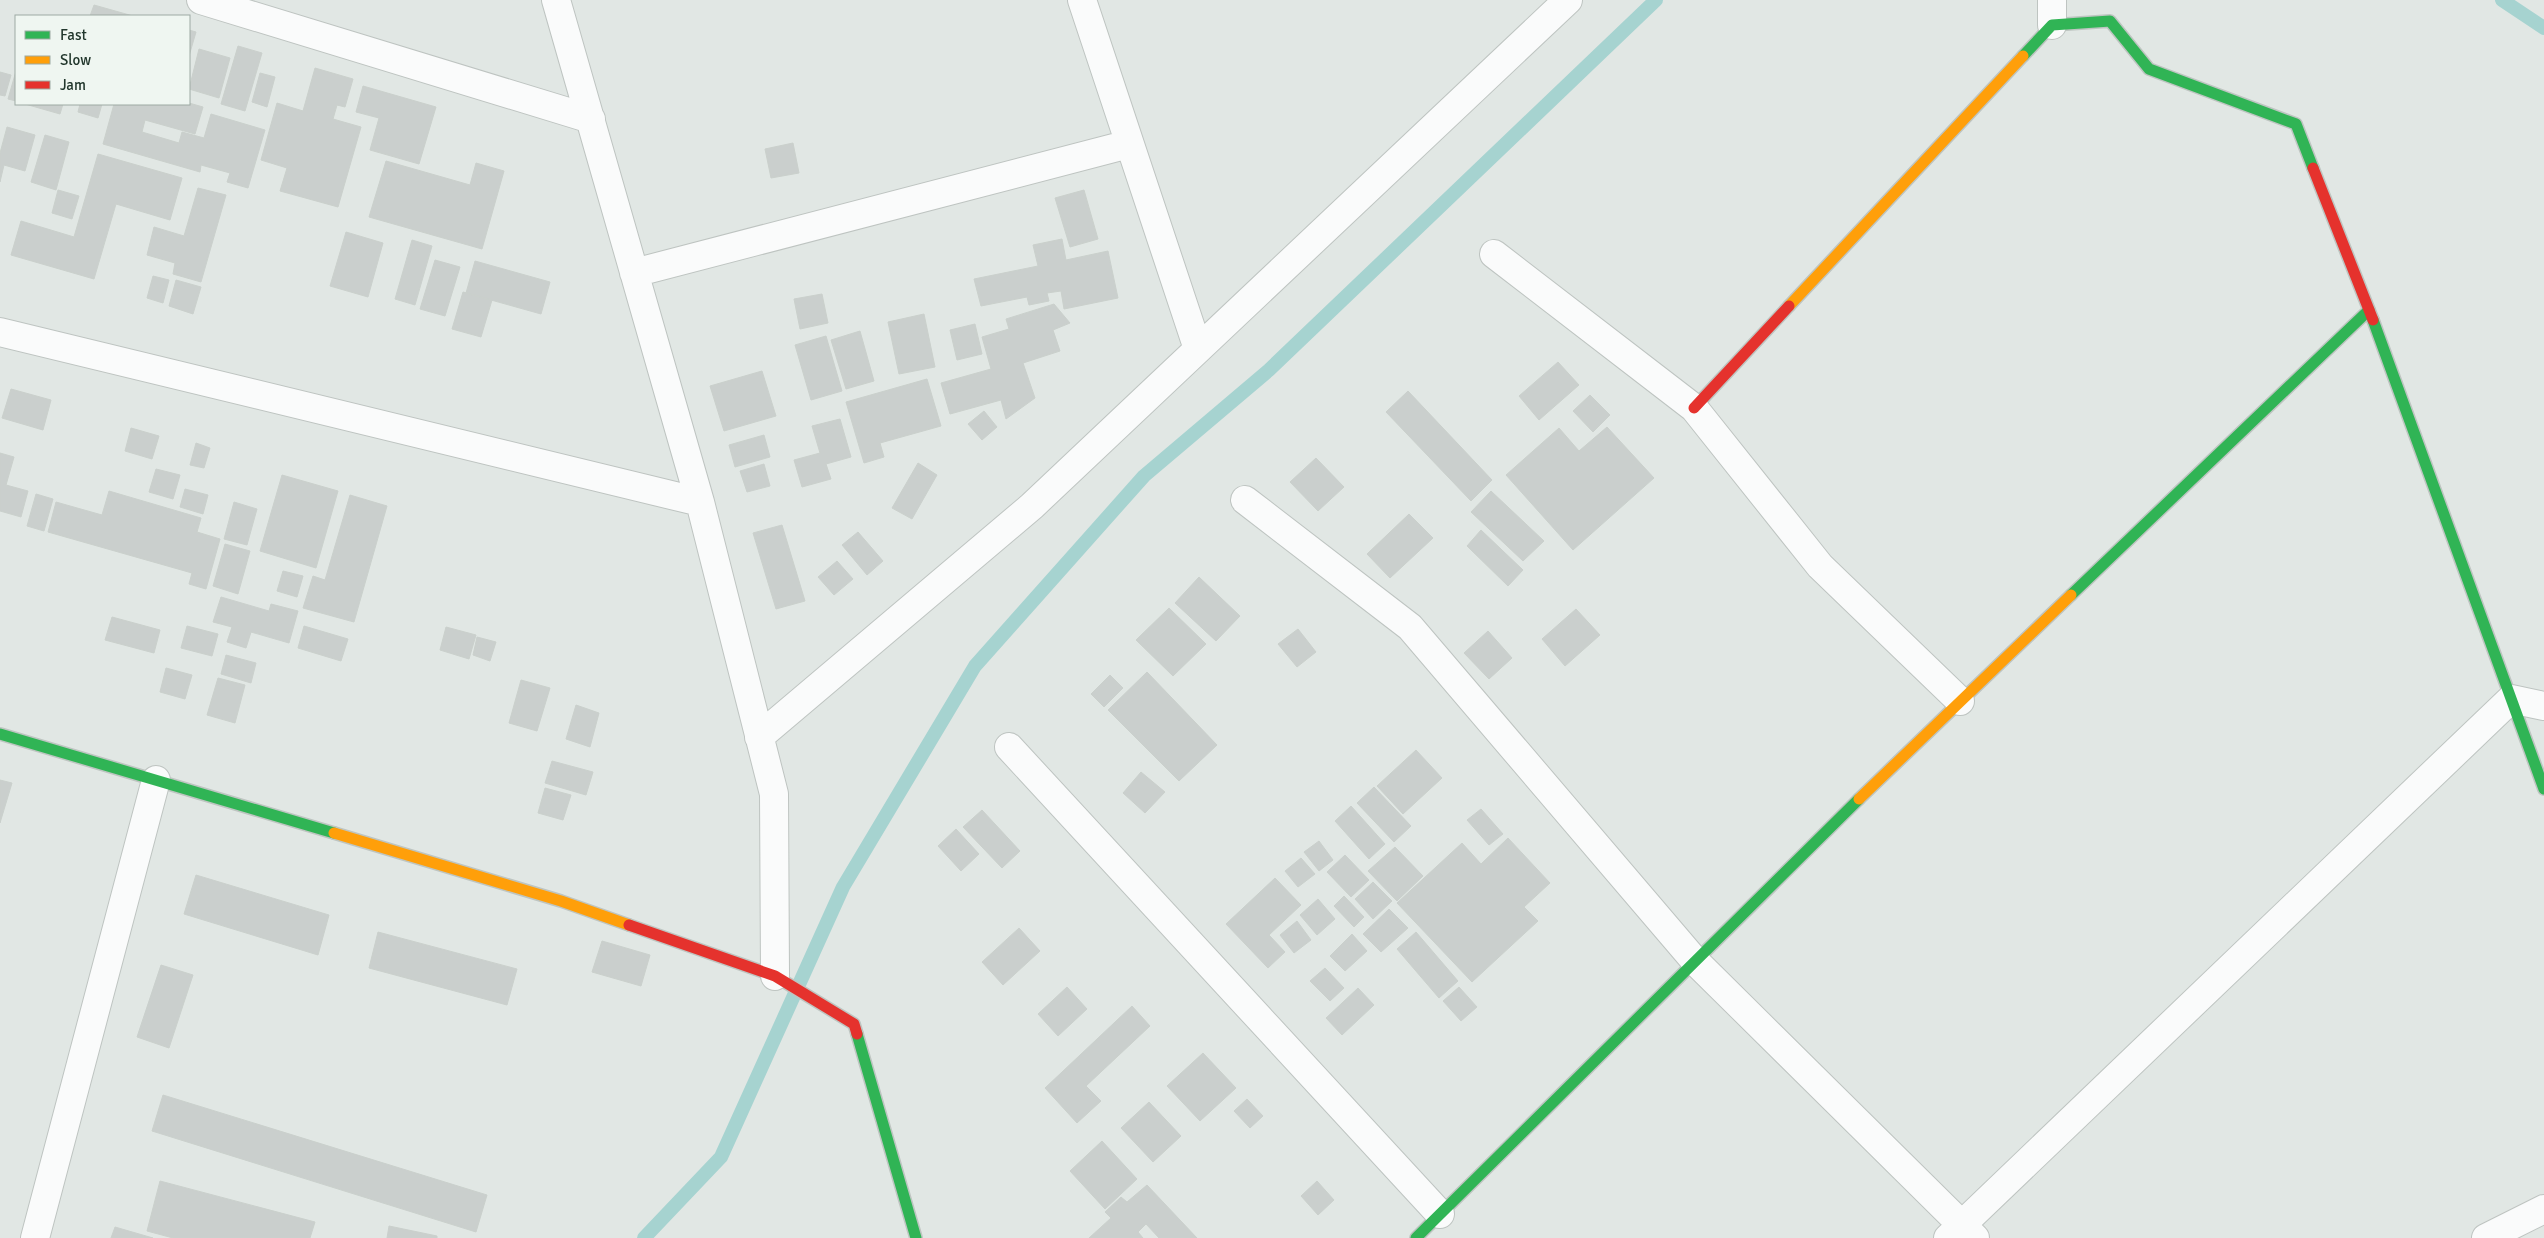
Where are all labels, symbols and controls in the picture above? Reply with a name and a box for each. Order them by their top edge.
legend [15,15,190,105]
text: Fast [60,26,87,44]
text: Slow [60,51,91,69]
text: Jam [60,76,86,94]

